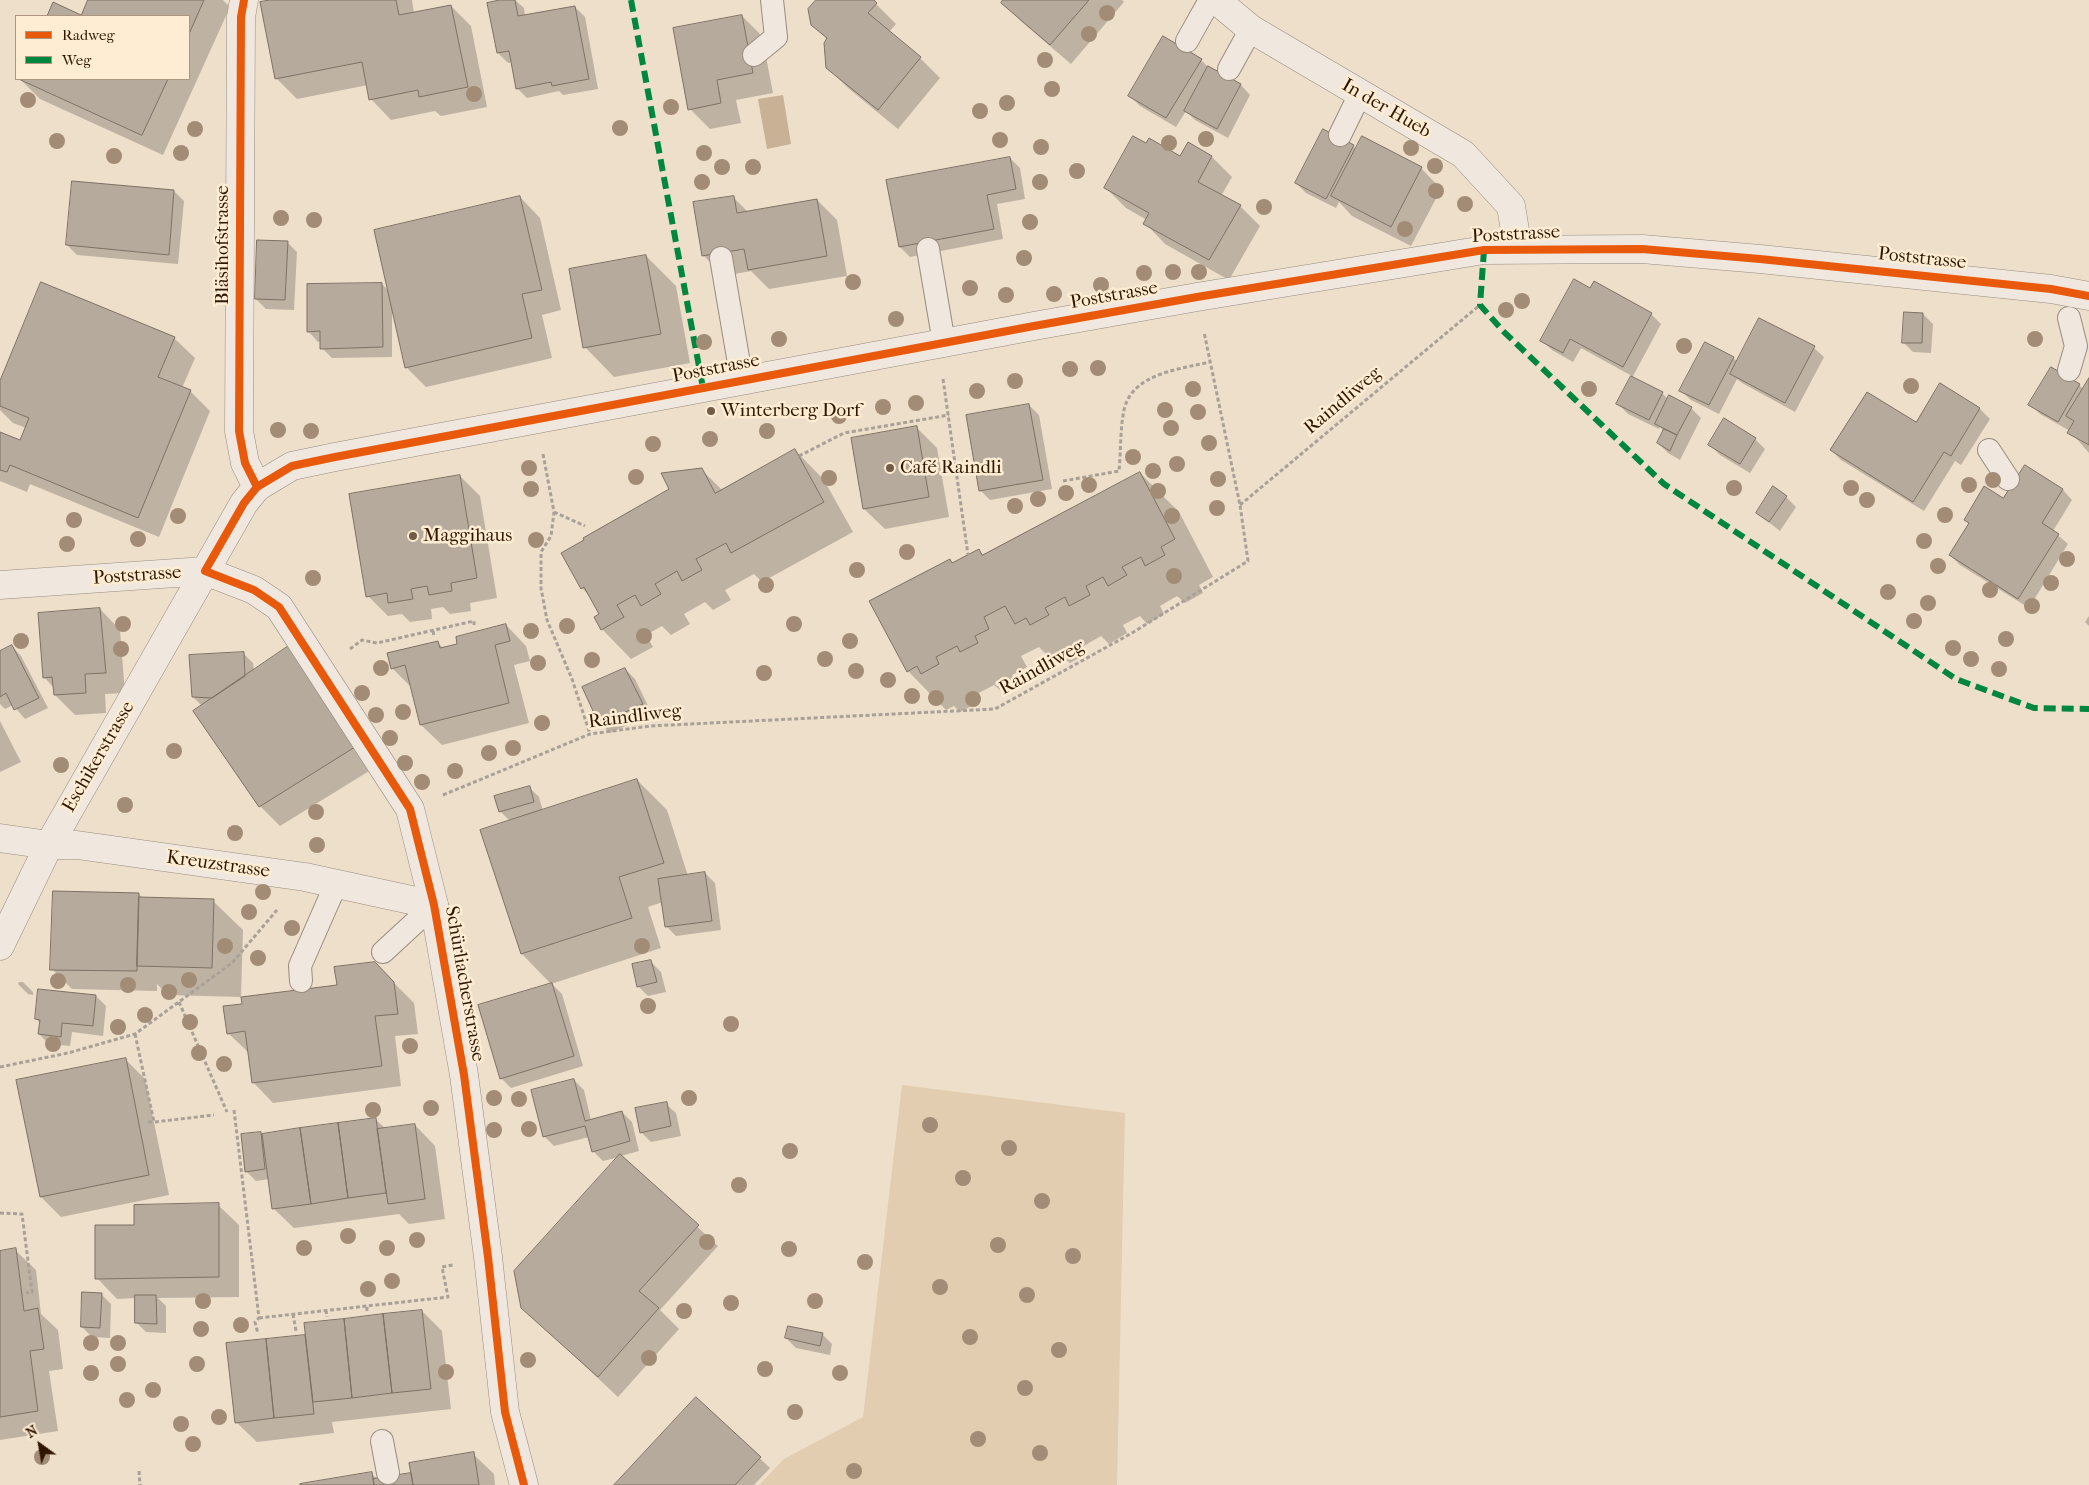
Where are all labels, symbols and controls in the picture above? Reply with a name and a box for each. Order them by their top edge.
legend [15,15,190,80]
text: Radweg [62,26,114,44]
text: Weg [62,51,91,69]
street label: In der Hueb [1337,74,1435,144]
street label: Bläsihofstrasse [212,185,234,305]
street label: Poststrasse [1471,221,1561,249]
street label: Poststrasse [1877,243,1967,275]
street label: Poststrasse [1068,277,1160,315]
street label: Poststrasse [670,349,762,389]
street label: Raindliweg [1300,362,1386,440]
place label: Winterberg Dorf [721,400,860,422]
marker: Winterberg Dorf [705,405,717,417]
place label: Café Raindli [900,457,1002,479]
marker: Café Raindli [884,462,896,474]
place label: Maggihaus [423,525,512,547]
marker: Maggihaus [407,530,419,542]
street label: Poststrasse [92,562,182,590]
street label: Raindliweg [995,635,1089,701]
street label: Eschikerstrasse [58,697,140,817]
street label: Raindliweg [587,700,683,734]
street label: Kreuzstrasse [165,846,271,884]
street label: Schürliacherstrasse [439,905,489,1063]
north arrow [15,1420,65,1470]
text: N [23,1422,41,1442]

